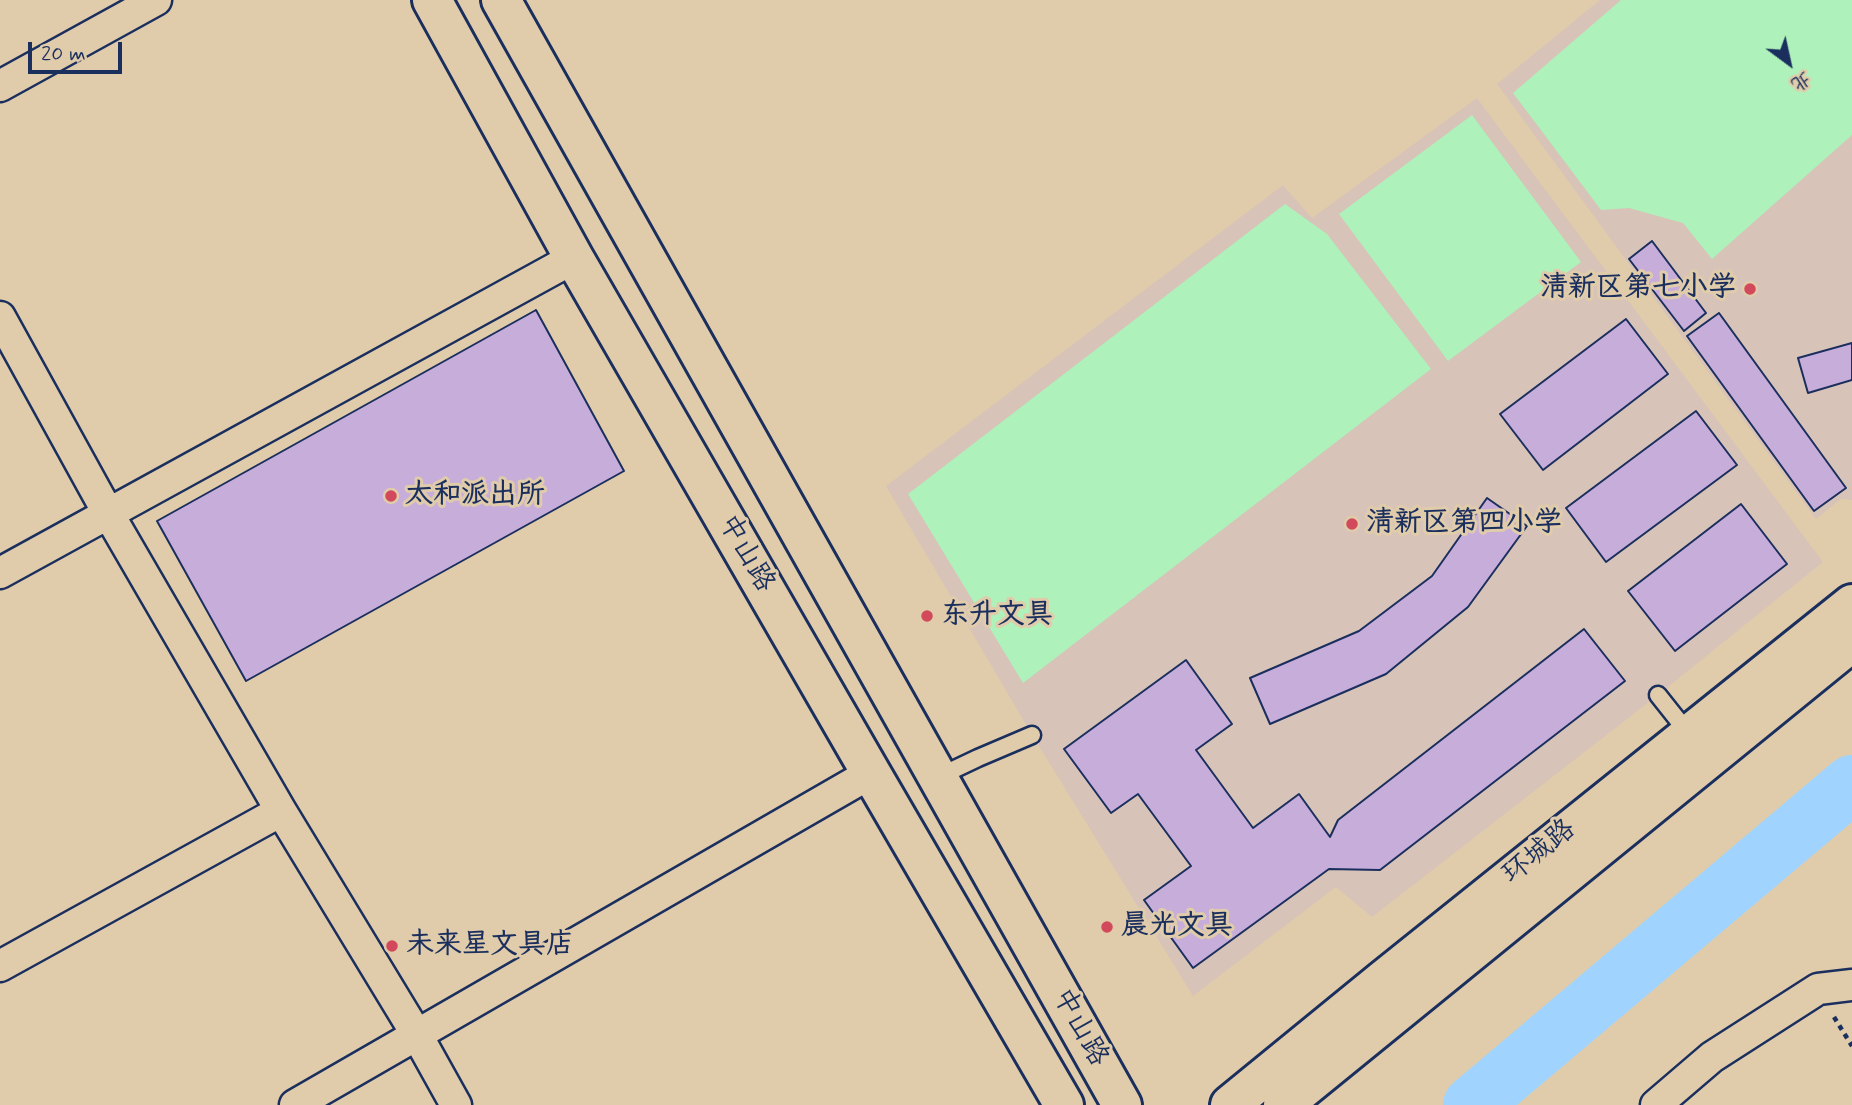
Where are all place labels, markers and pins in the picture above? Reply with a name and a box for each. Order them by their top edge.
place label: 清新区第七小学 [1540,272,1736,306]
marker: 清新区第七小学 [1742,281,1758,297]
place label: 太和派出所 [405,479,545,513]
marker: 太和派出所 [383,488,399,504]
place label: 清新区第四小学 [1366,507,1562,541]
marker: 清新区第四小学 [1344,516,1360,532]
place label: 东升文具 [941,599,1053,633]
marker: 东升文具 [919,608,935,624]
place label: 晨光文具 [1121,910,1233,944]
marker: 晨光文具 [1099,919,1115,935]
place label: 未来星文具店 [406,929,574,963]
marker: 未来星文具店 [384,938,400,954]

